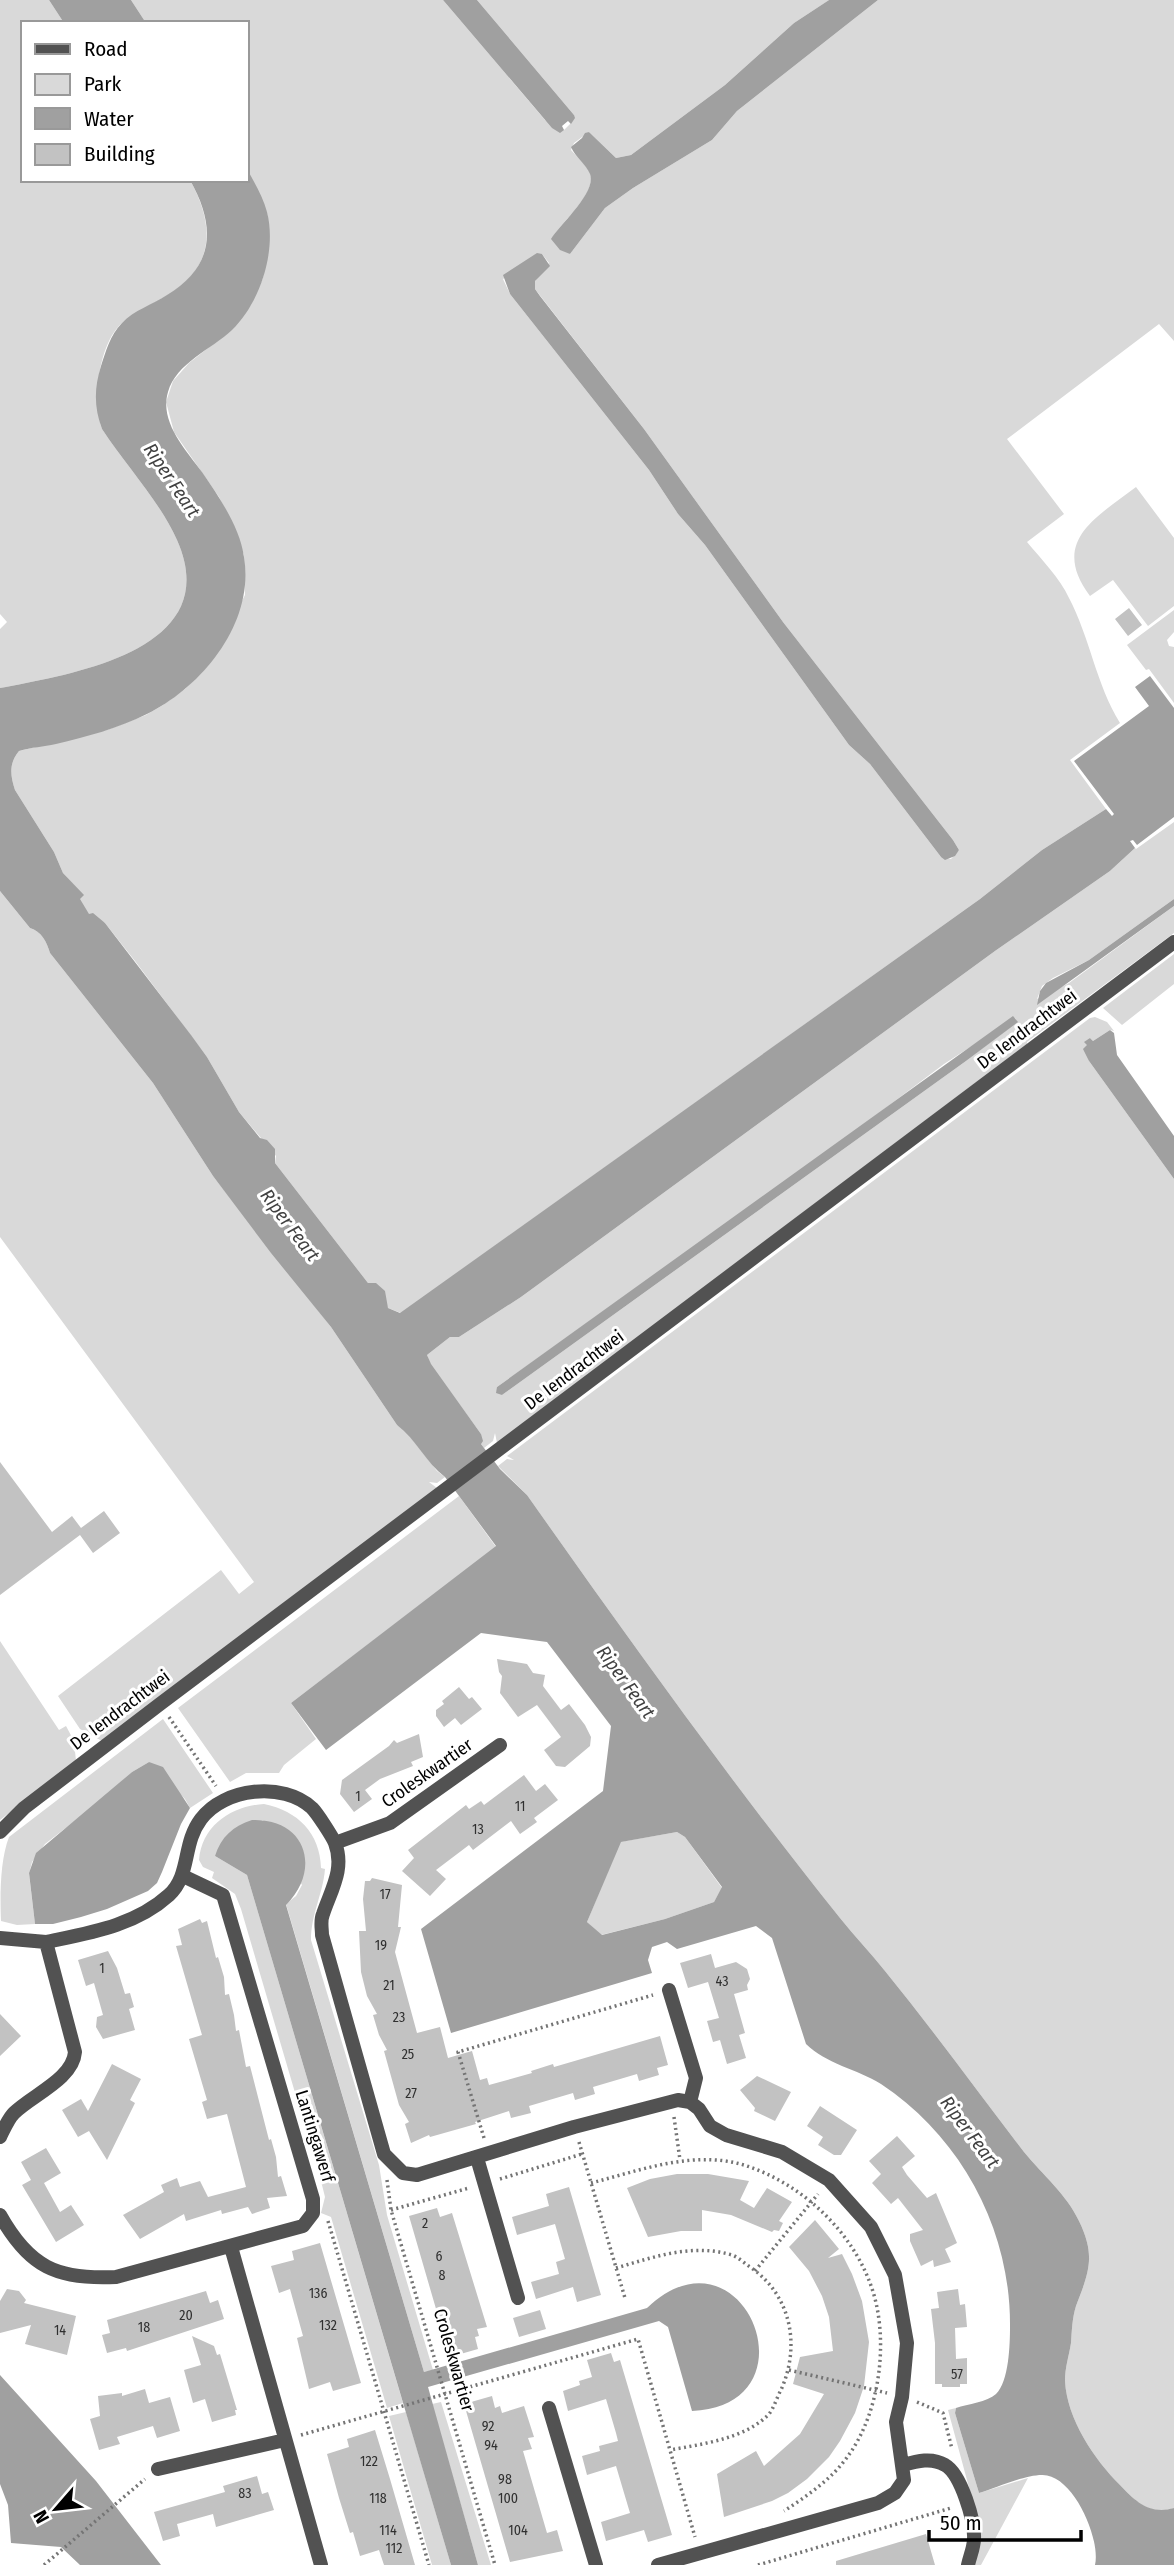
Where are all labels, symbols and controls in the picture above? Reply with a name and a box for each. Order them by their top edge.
legend [21,21,248,182]
text: Road [84,36,128,62]
text: Park [84,71,122,97]
text: Water [84,106,134,132]
text: Building [84,141,155,167]
water label: Riper Feart [139,439,206,522]
street label: De Iendrachtwei [973,984,1081,1074]
water label: Riper Feart [255,1184,325,1266]
street label: De Iendrachtwei [520,1325,628,1415]
water label: Riper Feart [592,1641,661,1723]
street label: De Iendrachtwei [66,1665,174,1755]
street label: Croleskwartier [377,1733,477,1812]
house number: 1 [355,1788,361,1805]
house number: 11 [515,1798,525,1815]
house number: 13 [472,1821,484,1838]
house number: 17 [379,1886,391,1903]
house number: 19 [375,1937,387,1954]
house number: 1 [99,1960,105,1977]
house number: 43 [716,1973,728,1990]
house number: 21 [383,1977,395,1994]
house number: 23 [393,2009,405,2026]
house number: 25 [402,2046,414,2063]
house number: 27 [405,2085,417,2102]
street label: Lantingawerf [291,2087,340,2186]
water label: Riper Feart [935,2091,1005,2173]
house number: 2 [422,2215,428,2232]
house number: 6 [436,2248,443,2265]
house number: 8 [439,2267,446,2284]
house number: 136 [309,2285,327,2302]
street label: Croleskwartier [429,2306,479,2415]
house number: 20 [179,2307,193,2324]
house number: 132 [319,2317,337,2334]
house number: 18 [138,2319,150,2336]
house number: 14 [54,2322,66,2339]
house number: 57 [951,2366,963,2383]
house number: 92 [482,2418,494,2435]
house number: 94 [484,2437,498,2454]
house number: 122 [360,2453,378,2470]
house number: 98 [498,2471,512,2488]
north arrow [21,2474,91,2544]
house number: 83 [238,2485,252,2502]
house number: 118 [369,2490,387,2507]
house number: 100 [498,2490,518,2507]
scale bar [929,2498,1081,2542]
text: N [29,2506,54,2527]
text: 50 m [940,2510,982,2536]
house number: 114 [379,2522,397,2539]
house number: 104 [508,2522,528,2539]
house number: 112 [386,2540,402,2557]

